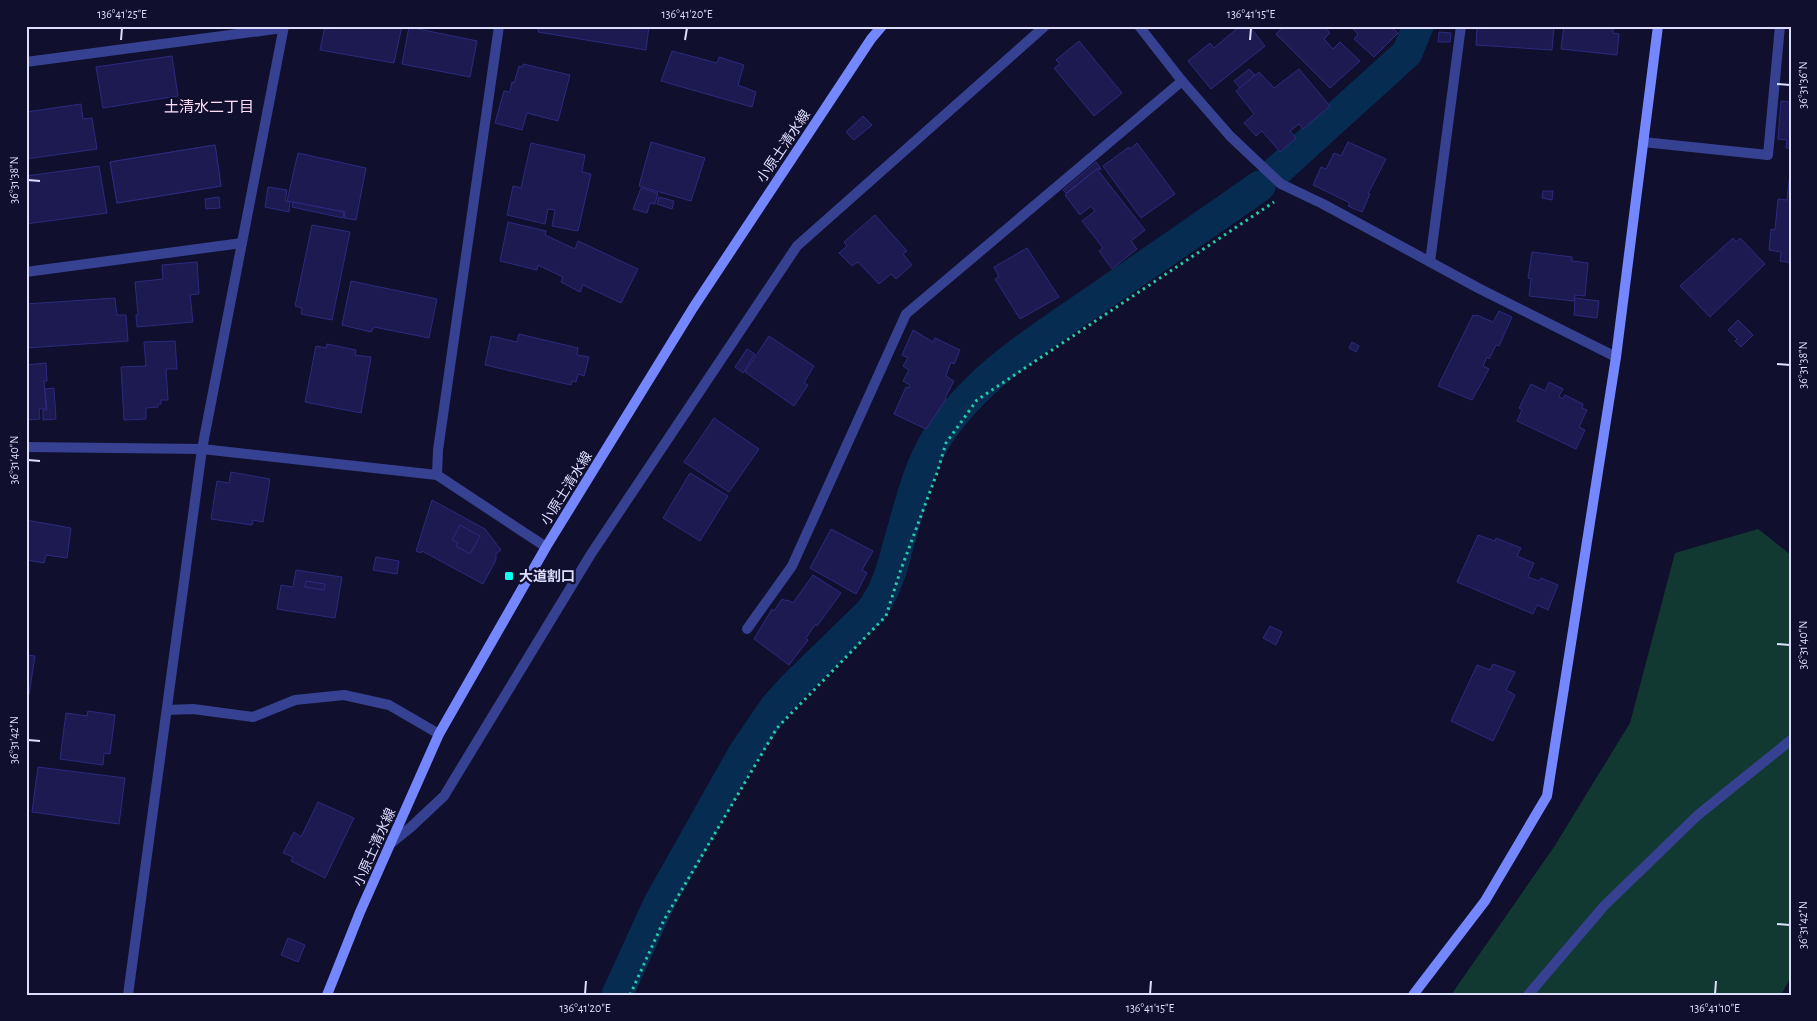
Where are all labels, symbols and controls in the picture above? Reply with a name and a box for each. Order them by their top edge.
text: 136°41'25"E [97,8,147,20]
text: 136°41'20"E [661,8,713,20]
text: 136°41'15"E [1227,8,1275,20]
text: 36°31'36"N [1797,61,1809,109]
district label: 土清水二丁目 [164,99,254,115]
street label: 小原土清水線 [754,107,813,185]
text: 36°31'38"N [8,156,20,204]
text: 36°31'38"N [1797,341,1809,389]
text: 36°31'40"N [8,436,20,484]
street label: 小原土清水線 [538,449,595,528]
place label: 大道割口 [519,569,575,584]
marker: 大道割口 [503,570,515,582]
text: 36°31'40"N [1797,621,1809,669]
text: 36°31'42"N [8,716,20,764]
street label: 小原土清水線 [351,806,398,889]
text: 36°31'42"N [1797,901,1809,949]
text: 136°41'20"E [559,1002,611,1014]
text: 136°41'15"E [1126,1002,1174,1014]
text: 136°41'10"E [1690,1002,1740,1014]

